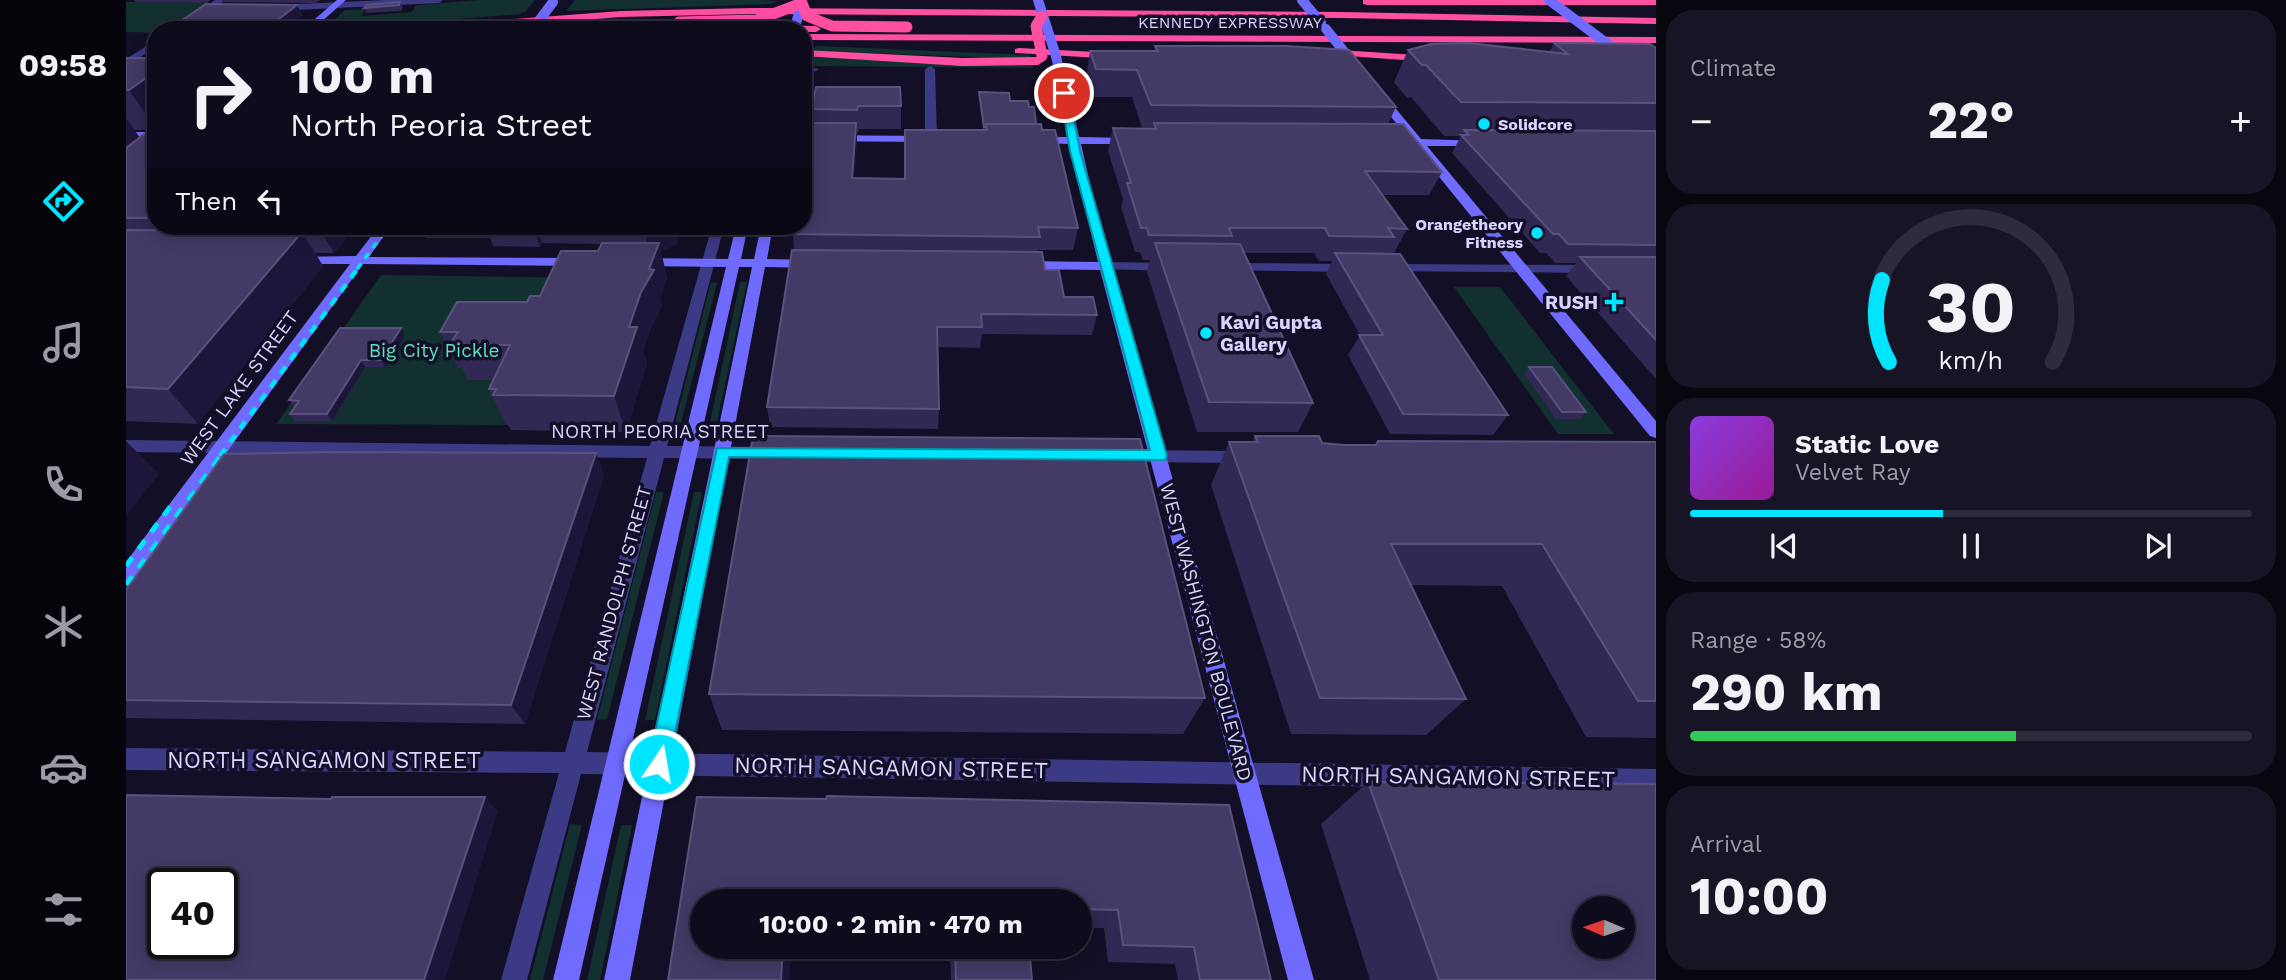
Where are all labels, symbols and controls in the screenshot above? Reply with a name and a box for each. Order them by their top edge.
street label: KENNEDY EXPRESSWAY [1138,13,1322,32]
text: 09:58 [19,46,107,84]
text: 100 m [290,47,434,105]
icon: right [175,49,266,140]
text: Climate [1690,55,1776,82]
pin [1034,63,1094,123]
icon: arrive [1045,74,1083,112]
text: 22° [1927,90,2015,151]
text: − [1690,99,1713,143]
text: + [2229,99,2252,143]
text: North Peoria Street [290,106,592,144]
place label: Solidcore [1498,115,1573,134]
marker: Solidcore [1476,116,1492,132]
icon: directions [39,177,88,226]
icon: left [251,182,289,220]
text: Then [175,186,237,216]
place label: Orangetheory Fitness [1415,215,1524,252]
marker: Orangetheory Fitness [1529,225,1545,241]
text: 30 [1926,264,2016,350]
place label: RUSH [1545,291,1598,314]
marker: RUSH [1604,292,1624,312]
street label: WEST LAKE STREET [175,306,303,470]
place label: Kavi Gupta Gallery [1220,311,1322,356]
icon: music [39,318,88,367]
marker: Kavi Gupta Gallery [1198,325,1214,341]
park label: Big City Pickle [369,339,499,362]
text: km/h [1939,346,2003,375]
street label: NORTH PEORIA STREET [551,420,769,443]
text: Static Love [1795,429,1939,459]
text: Velvet Ray [1795,459,1911,486]
icon: phone [39,460,88,509]
street label: WEST WASHINGTON BOULEVARD [1155,481,1257,783]
street label: WEST RANDOLPH STREET [572,483,656,723]
icon: previous [1765,527,1803,565]
icon: pause [1952,527,1990,565]
icon: next [2139,527,2177,565]
icon: climate [39,602,88,651]
text: Range · 58% [1690,627,1826,654]
text: 290 km [1690,662,1883,723]
position arrow [622,727,696,801]
icon: car [39,743,88,792]
street label: NORTH SANGAMON STREET [167,747,481,774]
street label: NORTH SANGAMON STREET [734,752,1048,784]
street label: NORTH SANGAMON STREET [1301,761,1615,793]
text: Arrival [1690,831,1762,858]
text: 10:00 [1690,866,1829,927]
speed limit sign: 40 [147,868,238,959]
icon: filters [39,885,88,934]
north arrow [1572,896,1634,959]
map controls [1572,896,1635,959]
text: 10:00 · 2 min · 470 m [759,909,1023,939]

